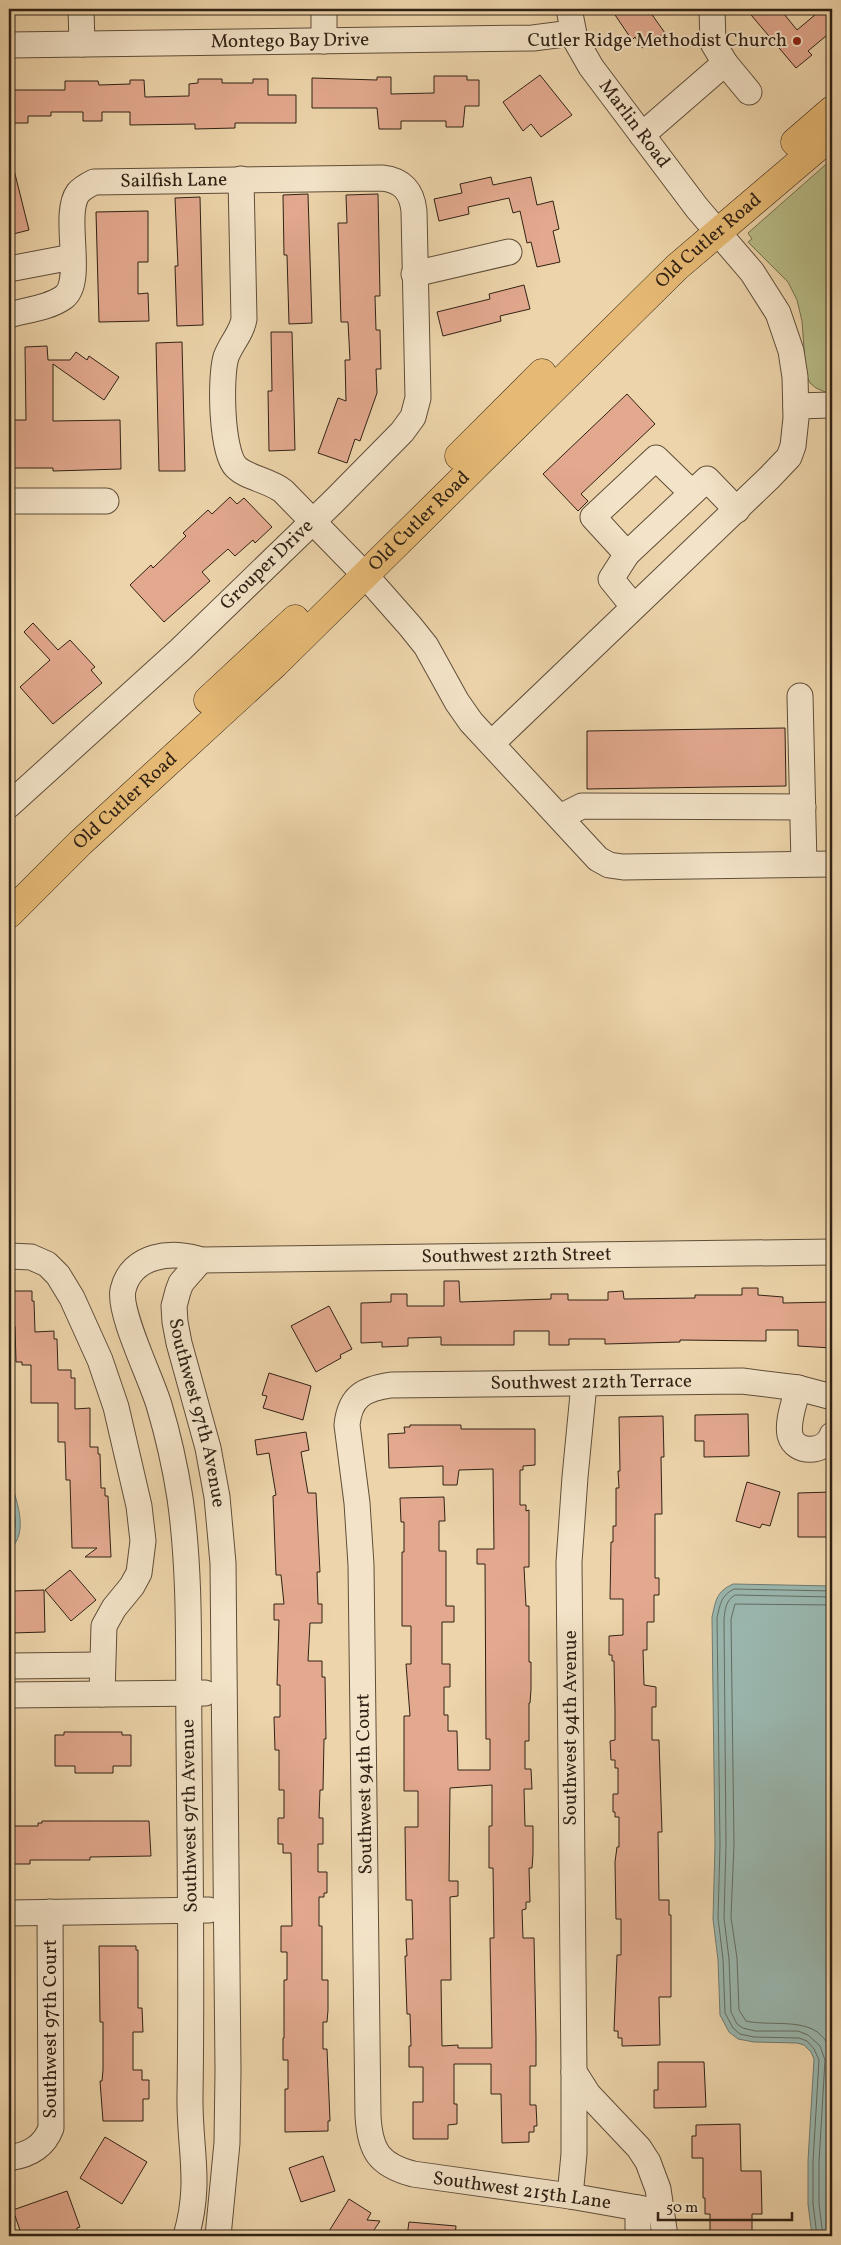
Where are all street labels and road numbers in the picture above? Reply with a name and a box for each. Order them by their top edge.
street label: Montego Bay Drive [210,27,369,55]
street label: Marlin Road [592,74,676,174]
street label: Sailfish Lane [120,167,227,195]
street label: Old Cutler Road [650,187,767,294]
street label: Old Cutler Road [363,465,476,578]
street label: Grouper Drive [215,514,319,616]
street label: Old Cutler Road [67,747,183,856]
street label: Southwest 212th Street [421,1242,612,1270]
street label: Southwest 97th Avenue [162,1316,231,1508]
street label: Southwest 212th Terrace [490,1369,692,1397]
street label: Southwest 94th Avenue [558,1630,584,1826]
street label: Southwest 94th Court [350,1693,380,1875]
street label: Southwest 97th Avenue [175,1719,205,1913]
street label: Southwest 97th Court [38,1939,64,2119]
street label: Southwest 215th Lane [431,2166,613,2216]

